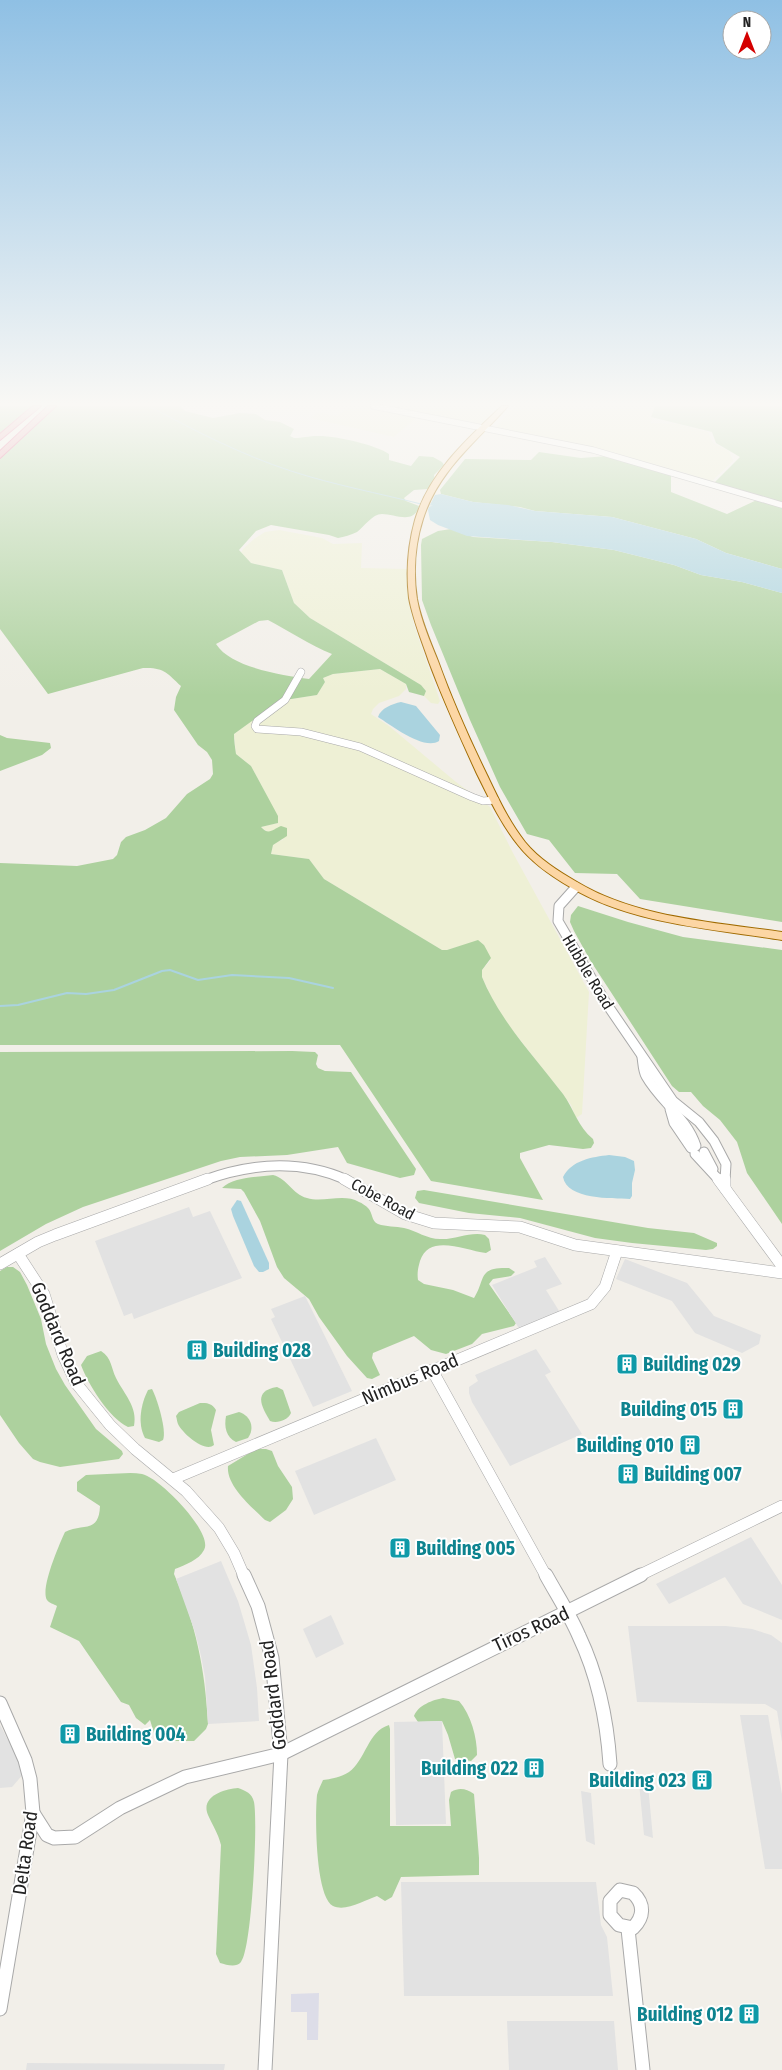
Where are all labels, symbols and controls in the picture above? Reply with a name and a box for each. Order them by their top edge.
north arrow [722,10,772,60]
text: N [743,14,751,31]
street label: Hubble Road [558,931,618,1013]
street label: Cobe Road [348,1174,418,1224]
street label: Goddard Road [26,1279,90,1389]
building icon: Building 028 [185,1338,209,1362]
place label: Building 028 [213,1339,311,1362]
street label: Nimbus Road [358,1348,462,1410]
building icon: Building 029 [615,1352,639,1376]
place label: Building 029 [643,1353,741,1376]
building icon: Building 015 [721,1397,745,1421]
place label: Building 015 [621,1398,717,1421]
building icon: Building 010 [678,1433,702,1457]
place label: Building 010 [577,1434,674,1457]
building icon: Building 007 [616,1462,640,1486]
place label: Building 007 [644,1463,742,1486]
building icon: Building 005 [388,1536,412,1560]
place label: Building 005 [416,1537,515,1560]
street label: Tiros Road [489,1601,573,1657]
street label: Goddard Road [255,1639,291,1751]
building icon: Building 004 [58,1722,82,1746]
place label: Building 004 [86,1723,186,1746]
building icon: Building 022 [522,1756,546,1780]
place label: Building 022 [421,1757,518,1780]
building icon: Building 023 [690,1768,714,1792]
place label: Building 023 [589,1769,686,1792]
street label: Delta Road [8,1809,42,1897]
building icon: Building 012 [737,2002,761,2026]
place label: Building 012 [637,2003,733,2026]

